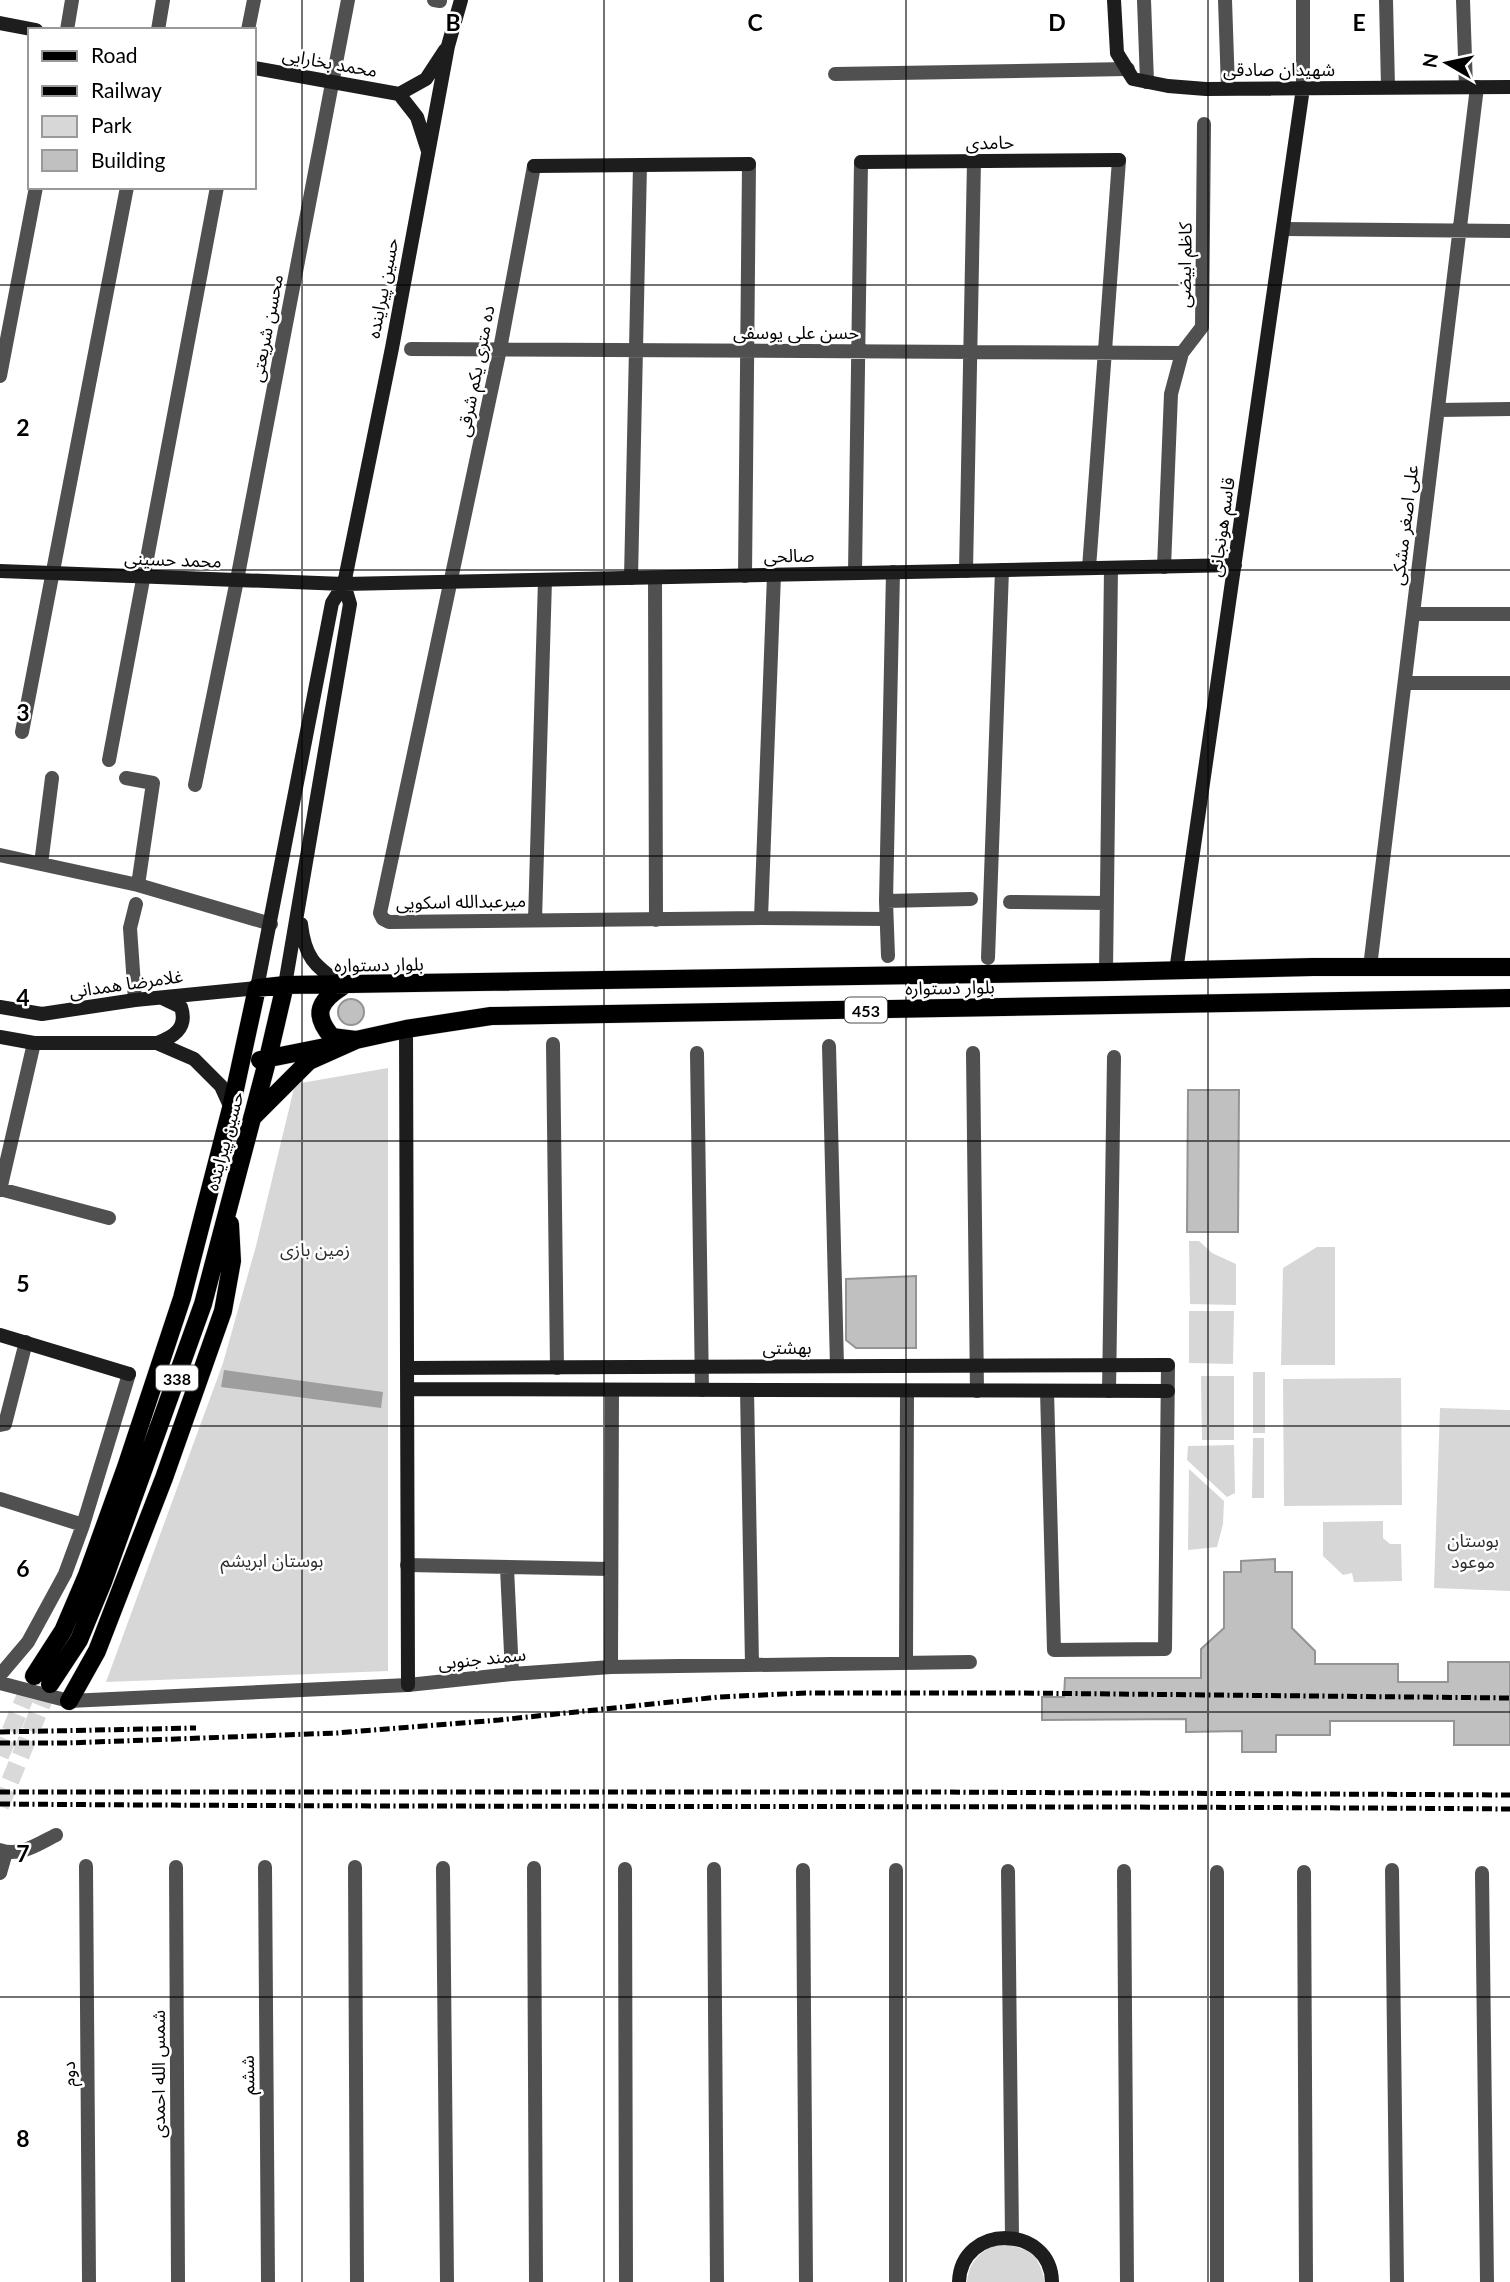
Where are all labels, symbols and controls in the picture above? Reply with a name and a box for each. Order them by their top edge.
text: B [445,8,461,36]
text: C [747,8,763,36]
text: D [1048,8,1066,36]
text: E [1352,8,1366,36]
legend [28,28,256,189]
north arrow [1412,28,1482,98]
text: Road [91,42,138,67]
street label: محمد بخارایی [281,43,379,82]
text: N [1417,51,1442,69]
street label: شهیدان صادقی [1223,58,1335,81]
text: Railway [91,77,162,102]
text: Park [91,112,132,137]
street label: حامدی [966,131,1014,154]
text: Building [91,147,166,172]
street label: کاظم ابیضی [1172,221,1199,308]
street label: حسین پیراینده [361,236,404,340]
street label: محسن شریعتی [245,272,288,384]
street label: ده متری یکم شرقی [451,303,501,439]
street label: حسن علی یوسفی [733,321,859,344]
text: 2 [16,413,30,441]
street label: علی اصغر مشکی [1386,464,1423,587]
street label: قاسم هونجانی [1203,476,1242,579]
street label: صالحی [763,544,815,567]
street label: محمد حسینی [124,546,222,573]
text: 3 [16,698,30,726]
street label: میرعبدالله اسکویی [396,889,526,914]
street label: بلوار دستواره [334,952,424,977]
street label: غلامرضا همدانی [68,964,184,1003]
street label: بلوار دستواره [905,975,995,1000]
text: 4 [16,983,30,1011]
road number: 453 [845,998,887,1022]
street label: حسین پیراینده [200,1089,249,1193]
park label: زمین بازی [280,1238,350,1261]
text: 5 [16,1269,30,1297]
street label: بهشتی [762,1336,812,1359]
road number: 338 [156,1366,198,1390]
park label: بوستان موعود [1447,1529,1499,1573]
park label: بوستان ابریشم [221,1549,323,1574]
text: 6 [16,1554,30,1582]
street label: سمند جنوبی [437,1642,527,1675]
text: 7 [16,1839,30,1867]
street label: شمس الله احمدی [147,2010,170,2138]
street label: ششم [236,2055,261,2095]
street label: دوم [57,2061,83,2087]
text: 8 [16,2124,30,2152]

